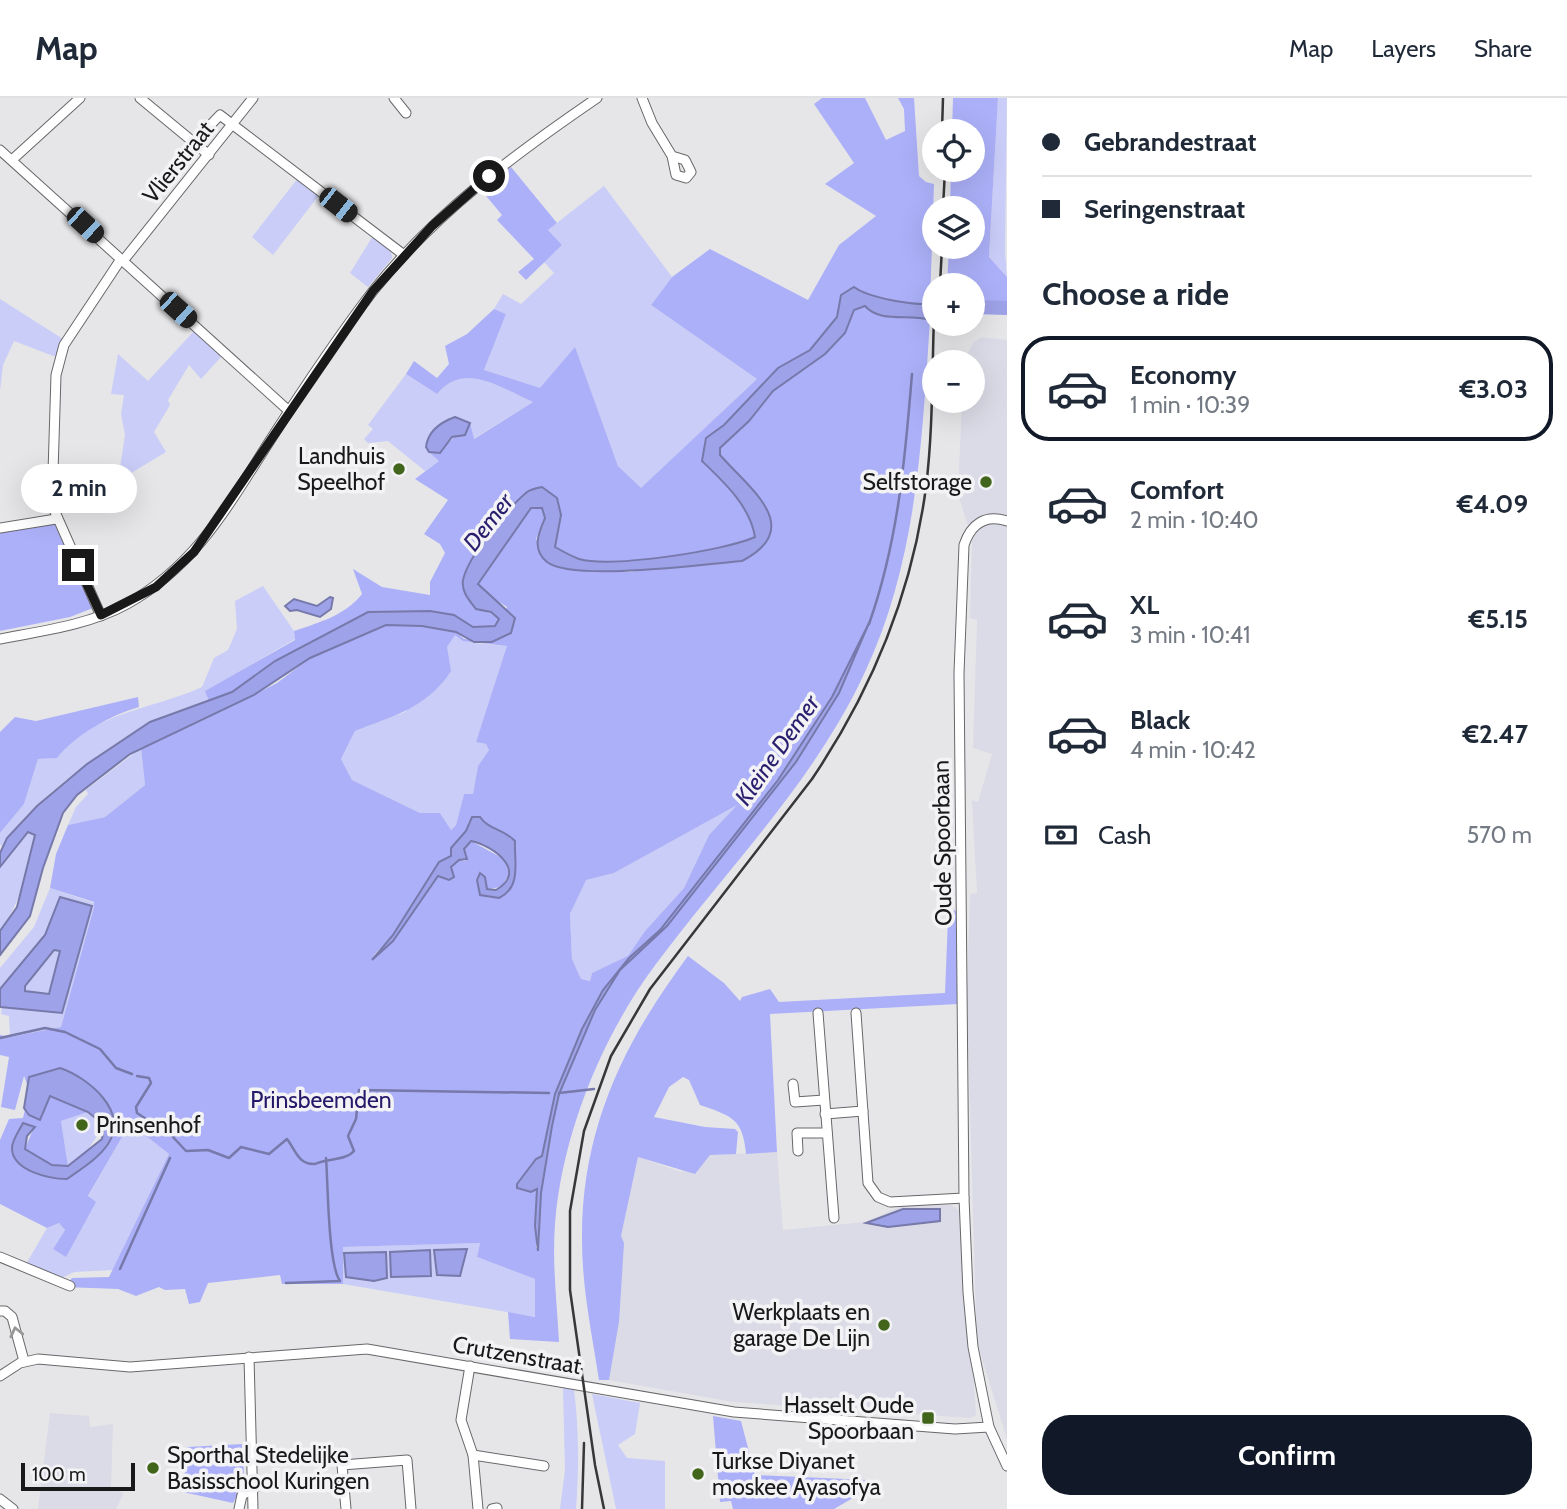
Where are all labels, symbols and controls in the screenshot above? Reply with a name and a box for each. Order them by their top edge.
text: Map [35,28,98,68]
text: Map [1289,34,1333,63]
text: Layers [1371,34,1436,63]
text: Share [1474,34,1532,63]
street label: Vlierstraat [136,115,220,209]
map controls [922,119,985,413]
button: locate [922,119,985,182]
text: Gebrandestraat [1084,126,1256,158]
route start [473,160,505,192]
car [315,184,362,226]
text: Seringenstraat [1084,193,1245,225]
button: layers [922,196,985,259]
car [63,203,108,247]
button: + [922,273,985,336]
text: Choose a ride [1042,274,1229,313]
car [156,288,201,332]
button: − [922,350,985,413]
icon: car [1046,357,1109,420]
text: Economy [1130,359,1236,391]
text: €3.03 [1459,373,1528,405]
text: 1 min · 10:39 [1130,391,1250,419]
place label: Landhuis Speelhof [297,442,385,496]
marker: Landhuis Speelhof [391,461,407,477]
callout: 2 min [20,463,136,512]
place label: Selfstorage [863,468,972,496]
icon: car [1046,472,1109,535]
text: 2 min [51,474,107,502]
marker: Selfstorage [978,474,994,490]
text: Comfort [1130,474,1224,506]
water label: Demer [457,486,520,556]
text: €4.09 [1457,488,1528,520]
text: 2 min · 10:40 [1130,506,1259,534]
route end [62,549,94,581]
icon: car [1046,587,1109,650]
text: XL [1130,589,1159,621]
text: €5.15 [1469,603,1528,635]
text: 3 min · 10:41 [1130,621,1250,649]
water label: Kleine Demer [729,688,826,811]
icon: car [1046,702,1109,765]
text: Black [1130,704,1190,736]
text: €2.47 [1462,718,1528,750]
text: 4 min · 10:42 [1130,736,1256,764]
street label: Oude Spoorbaan [927,760,957,926]
icon: cash [1042,816,1080,854]
text: Cash [1098,819,1151,851]
text: 570 m [1467,821,1532,849]
park label: Prinsbeemden [250,1086,392,1114]
place label: Prinsenhof [96,1111,201,1139]
marker: Prinsenhof [74,1117,90,1133]
place label: Werkplaats en garage De Lijn [733,1298,870,1352]
marker: Werkplaats en garage De Lijn [876,1317,892,1333]
one-way arrow [9,1326,24,1338]
street label: Crutzenstraat [450,1330,584,1380]
place label: Hasselt Oude Spoorbaan [784,1391,914,1445]
marker: Hasselt Oude Spoorbaan [920,1410,936,1426]
button: Confirm [1042,1415,1532,1495]
place label: Sporthal Stedelijke Basisschool Kuringen [167,1441,370,1495]
place label: Turkse Diyanet moskee Ayasofya [712,1447,881,1501]
scale bar [21,1460,135,1492]
marker: Sporthal Stedelijke Basisschool Kuringen [145,1460,161,1476]
text: 100 m [32,1463,86,1486]
marker: Turkse Diyanet moskee Ayasofya [690,1466,706,1482]

